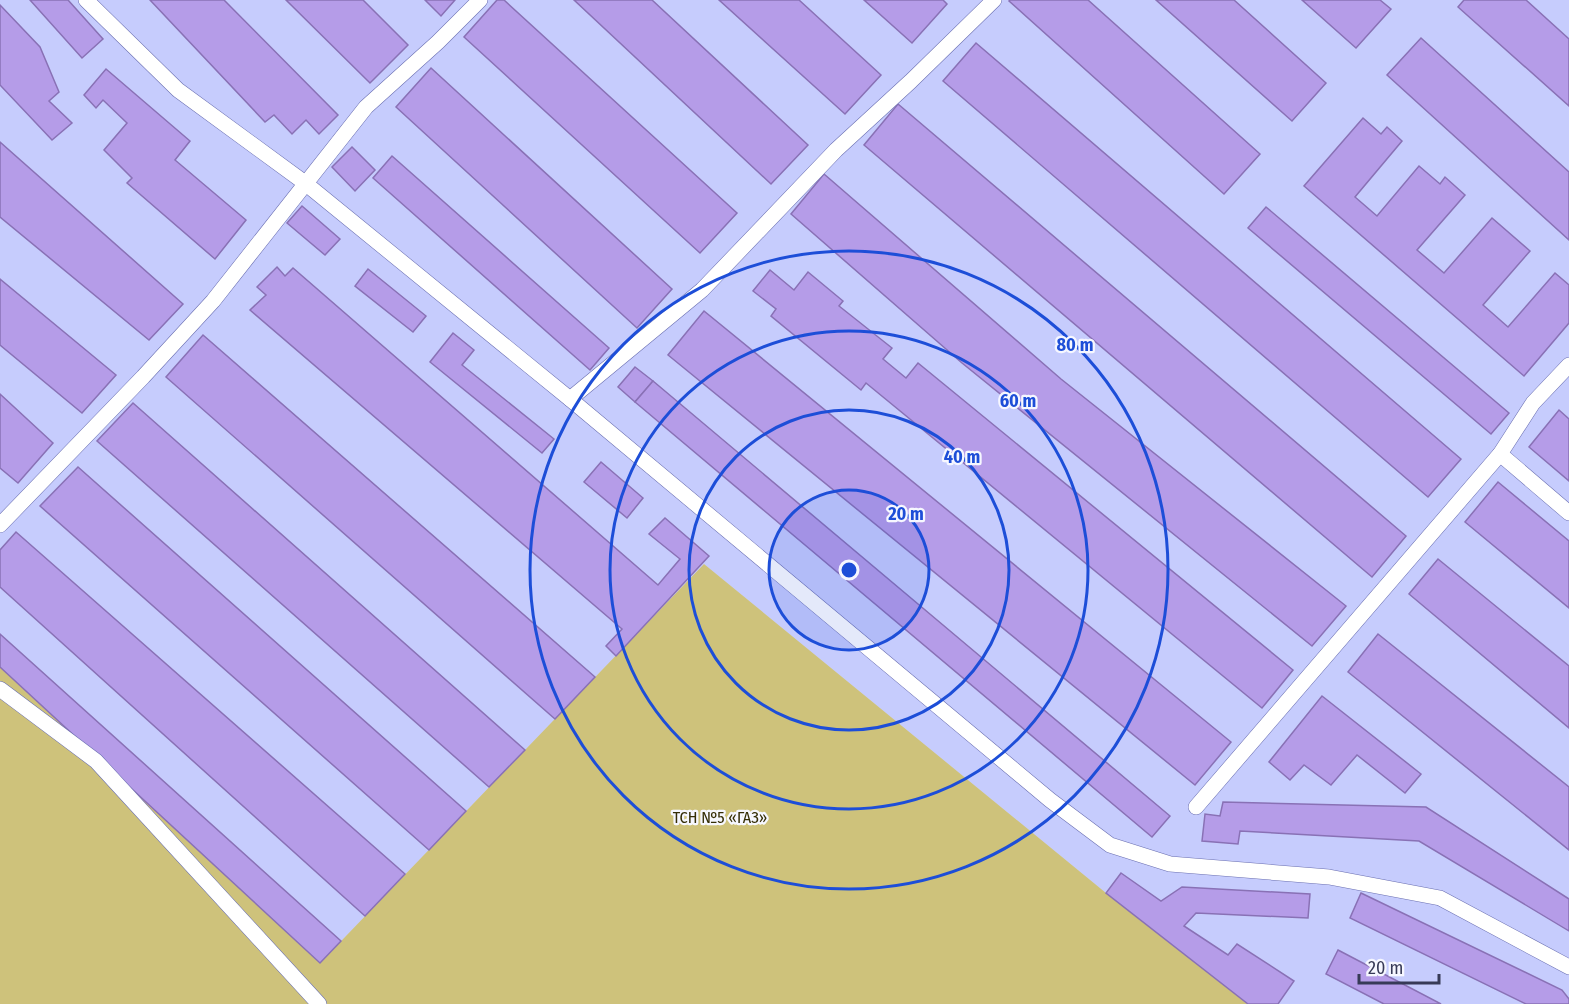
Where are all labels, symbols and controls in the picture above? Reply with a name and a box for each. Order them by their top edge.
text: 80 m [1057,334,1093,356]
text: 60 m [1000,390,1036,412]
text: 40 m [944,446,980,468]
text: 20 m [887,503,924,525]
centre of rings [839,560,859,580]
park label: ТСН №5 «ГАЗ» [673,808,767,827]
scale bar [1359,947,1438,985]
text: 20 m [1368,957,1403,979]

